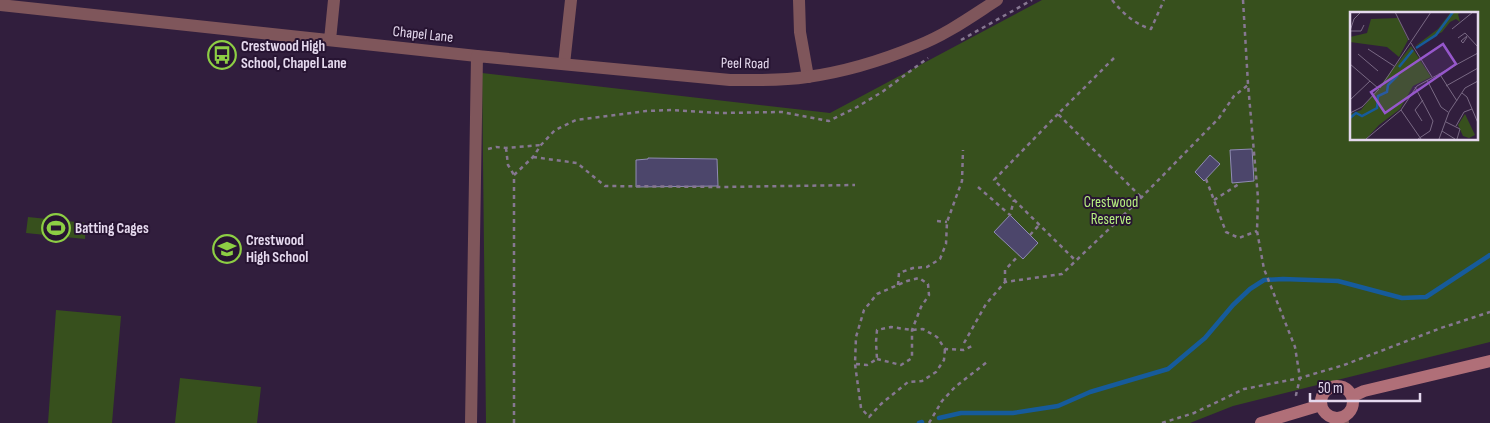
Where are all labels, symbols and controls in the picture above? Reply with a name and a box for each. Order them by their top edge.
inset map [1350,12,1478,140]
street label: Chapel Lane [392,22,454,47]
place label: Crestwood High School, Chapel Lane [241,37,347,73]
bus stop icon: Crestwood High School, Chapel Lane [207,40,237,70]
street label: Peel Road [721,54,769,73]
park label: Crestwood Reserve [1084,193,1138,229]
sports icon: Batting Cages [41,213,71,243]
place label: Batting Cages [75,219,149,238]
place label: Crestwood High School [246,231,308,267]
school or university icon: Crestwood High School [212,234,242,264]
scale bar [1310,370,1420,402]
text: 50 m [1318,379,1343,398]

